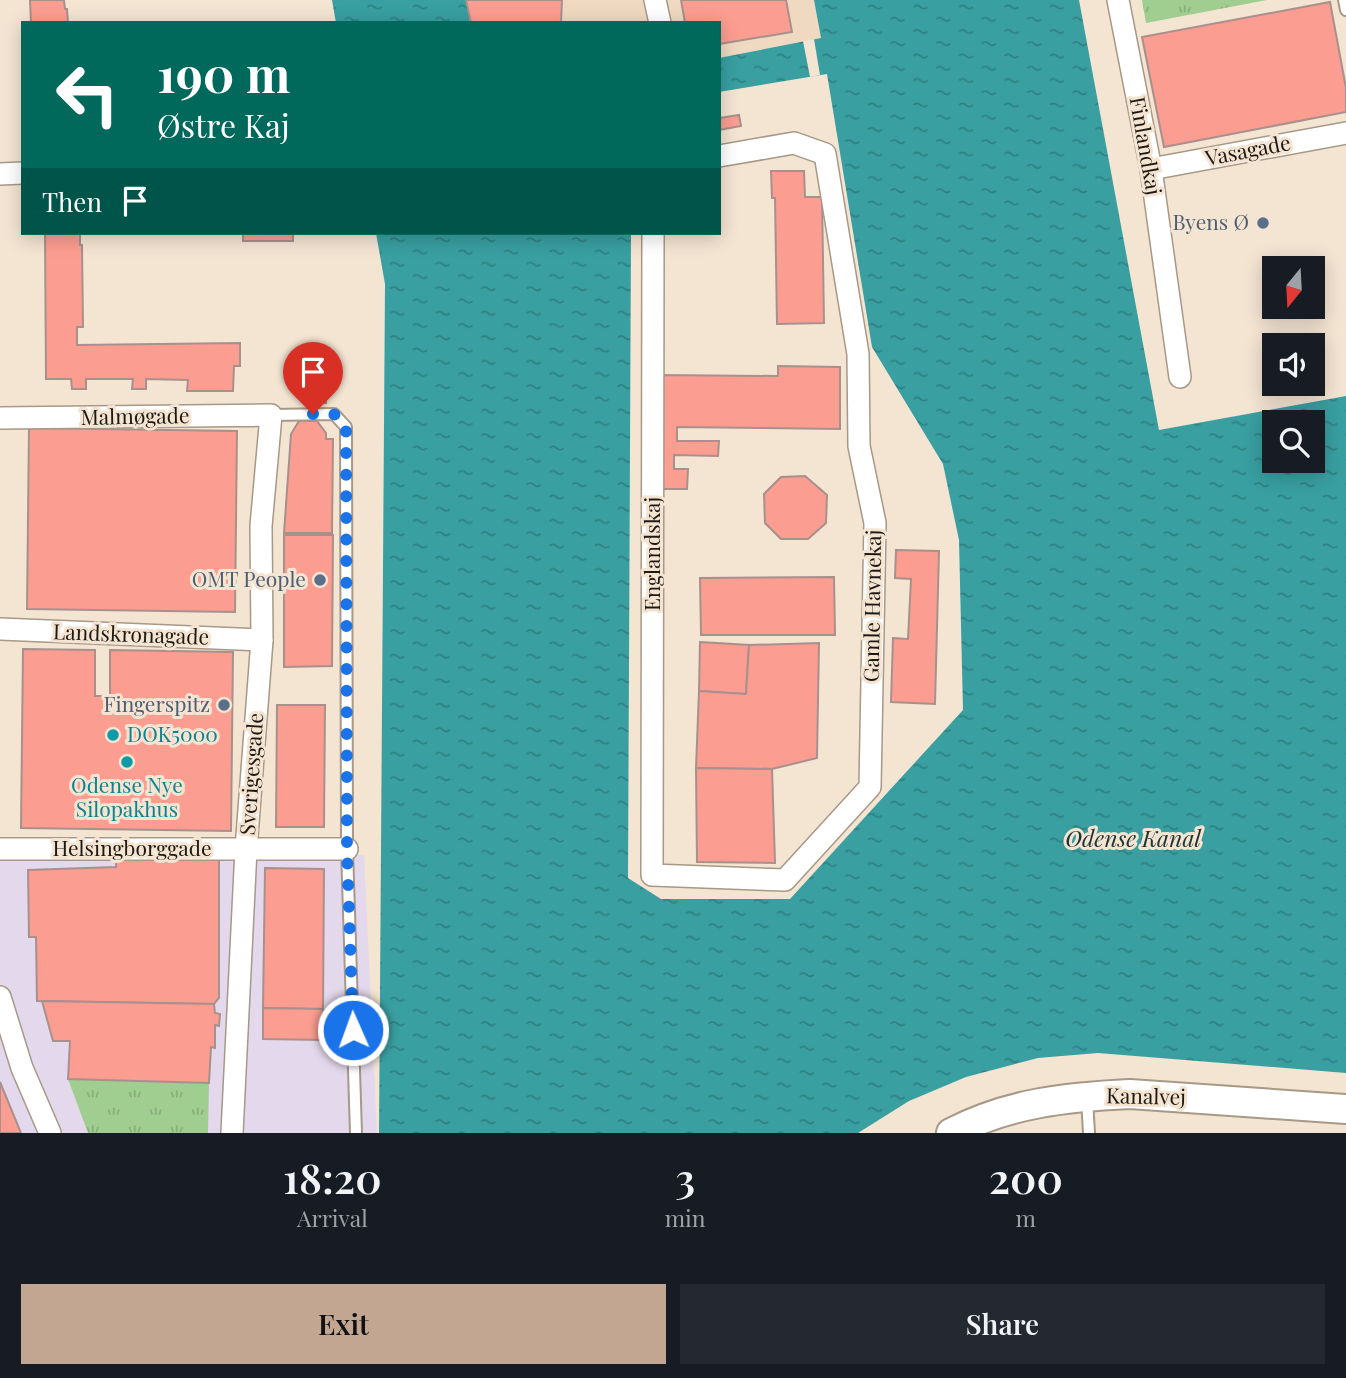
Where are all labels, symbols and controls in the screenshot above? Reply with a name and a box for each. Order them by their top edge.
text: 190 m [157,40,290,105]
icon: left [42,49,133,140]
street label: Finlandkaj [1125,94,1169,197]
text: Østre Kaj [157,103,290,146]
street label: Vasagade [1202,127,1293,171]
icon: arrive [116,182,154,220]
text: Then [42,184,102,219]
place label: Byens Ø [1172,207,1249,235]
marker: Byens Ø [1255,215,1271,231]
north arrow [1262,256,1325,318]
map controls [1262,256,1325,473]
button: sound [1262,333,1325,396]
pin [283,342,343,414]
icon: arrive [294,353,332,391]
street label: Malmøgade [80,400,190,430]
button: search [1262,410,1325,473]
street label: Englandskaj [637,497,665,611]
street label: Gamle Havnekaj [856,530,886,682]
place label: OMT People [192,564,306,592]
marker: OMT People [312,572,328,588]
street label: Landskronagade [53,616,210,650]
place label: Fingerspitz [104,689,210,717]
marker: Fingerspitz [216,697,232,713]
street label: Sverigesgade [232,712,268,836]
place label: DOK5000 [127,719,218,747]
marker: DOK5000 [105,727,121,743]
marker: Odense Nye Silopakhus [119,754,135,770]
place label: Odense Nye Silopakhus [71,770,183,822]
water label: Odense Kanal [1065,822,1202,853]
street label: Helsingborggade [52,833,212,861]
position arrow [316,993,390,1067]
street label: Kanalvej [1106,1080,1186,1110]
text: 18:20 [283,1149,382,1205]
text: 3 [675,1149,695,1205]
text: 200 [989,1149,1063,1205]
text: Arrival [297,1202,368,1233]
text: min [665,1202,706,1233]
text: m [1016,1202,1036,1233]
button: Exit [21,1284,666,1364]
button: Share [680,1284,1325,1364]

